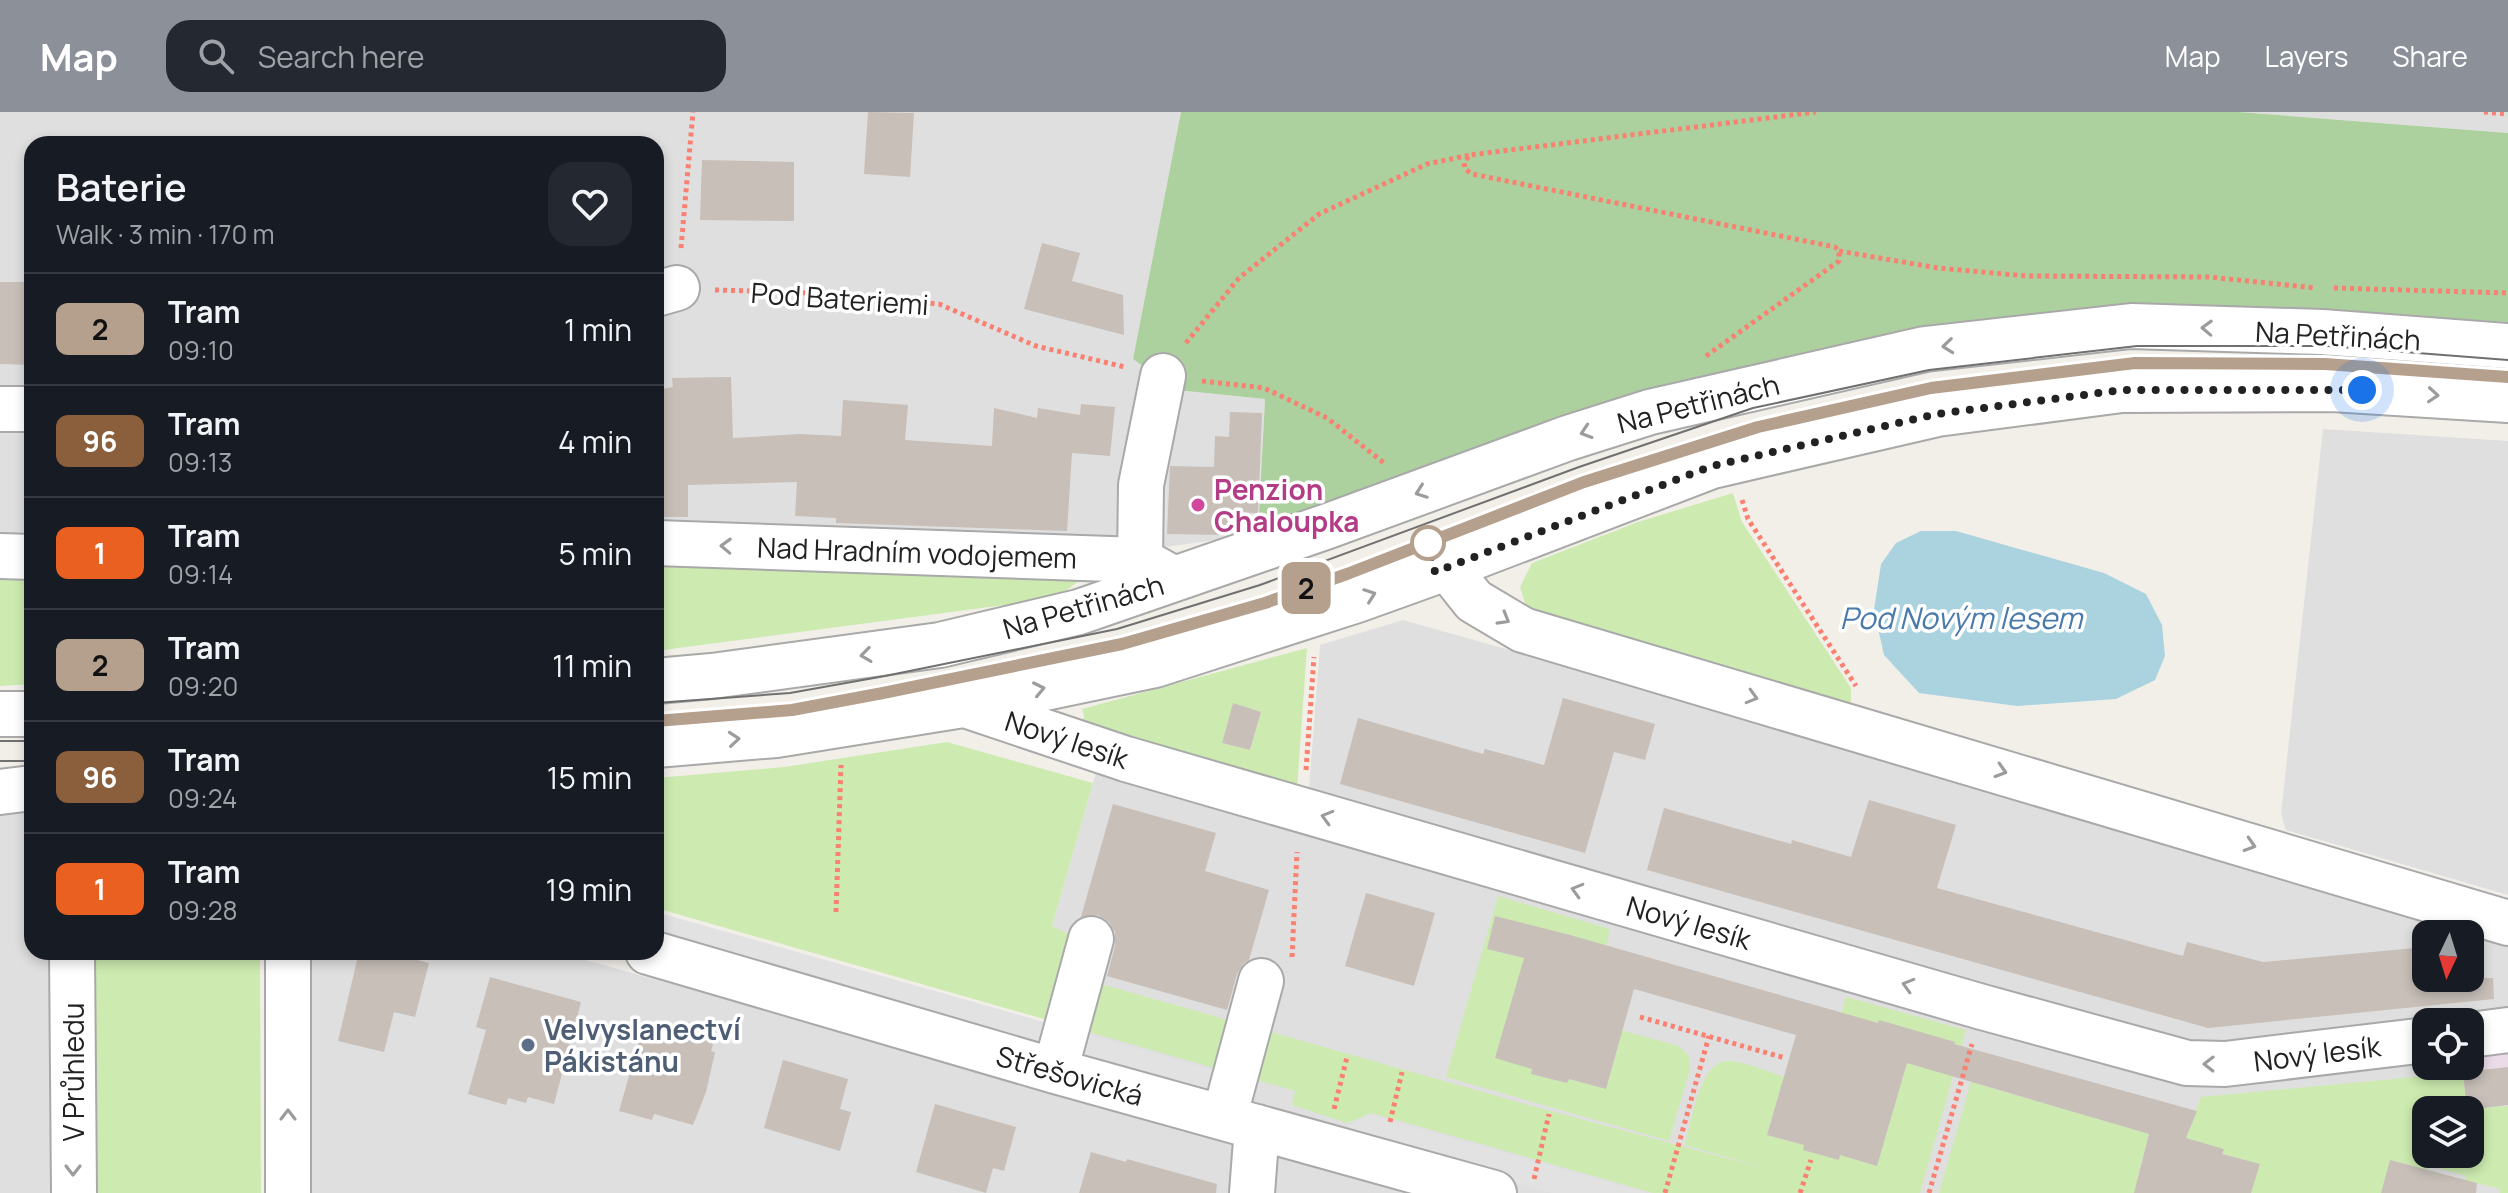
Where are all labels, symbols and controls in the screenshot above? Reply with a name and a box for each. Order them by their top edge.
search box [166,20,726,92]
text: Map [40,30,118,82]
icon: search [194,34,238,78]
text: Search here [258,36,425,77]
text: Map [2165,37,2221,75]
text: Layers [2265,37,2348,75]
text: Share [2392,37,2468,75]
text: Baterie [56,160,187,212]
button: heart [548,162,632,246]
text: Walk · 3 min · 170 m [56,216,275,252]
street label: Pod Bateriemi [750,273,930,323]
text: Tram [168,291,241,332]
text: 1 min [564,309,632,350]
text: 2 [92,310,108,348]
street label: Na Petřinách [2254,312,2422,358]
one-way arrow [2200,320,2213,337]
text: 09:10 [168,332,234,368]
one-way arrow [1941,338,1954,355]
street label: Na Petřinách [1613,365,1783,441]
your location [2342,370,2382,410]
one-way arrow [2427,386,2440,403]
text: Tram [168,403,241,444]
text: 4 min [558,421,632,462]
text: 96 [83,422,117,460]
one-way arrow [1580,423,1593,439]
text: 09:13 [168,444,232,480]
place label: Penzion Chaloupka [1214,470,1359,540]
one-way arrow [1415,482,1429,498]
marker: Penzion Chaloupka [1189,496,1207,514]
text: Tram [168,515,241,556]
unlabelled marker [1411,526,1445,560]
street label: Nad Hradním vodojemem [756,527,1078,577]
text: 5 min [558,533,632,574]
text: 1 [94,534,106,572]
one-way arrow [719,537,732,554]
text: 09:14 [168,556,233,592]
line badge: 2 [1280,562,1332,614]
street label: Na Petřinách [998,565,1168,647]
text: 2 [1298,569,1314,607]
one-way arrow [1362,589,1376,605]
water label: Pod Novým lesem [1840,597,2085,638]
one-way arrow [1495,609,1510,625]
text: Tram [168,627,241,668]
text: 11 min [552,645,632,686]
text: 2 [92,646,108,684]
one-way arrow [859,647,872,664]
text: 09:20 [168,668,238,704]
one-way arrow [1032,681,1045,698]
one-way arrow [1744,688,1758,704]
street label: Nový lesík [1000,701,1135,777]
one-way arrow [728,731,741,748]
text: Tram [168,739,241,780]
text: 15 min [547,757,632,798]
text: 96 [83,758,117,796]
one-way arrow [1993,762,2007,778]
text: 09:24 [168,780,237,816]
one-way arrow [1321,810,1335,827]
one-way arrow [2243,836,2256,852]
text: Tram [168,851,241,892]
text: 19 min [545,869,632,910]
text: 1 [94,870,106,908]
one-way arrow [1571,882,1584,899]
street label: Nový lesík [1622,886,1757,958]
text: 09:28 [168,892,238,928]
north arrow [2412,920,2484,992]
map controls [2412,920,2484,1168]
one-way arrow [1901,978,1915,994]
street label: V Průhledu [54,1003,92,1141]
button: locate [2412,1008,2484,1080]
place label: Velvyslanectví Pákistánu [544,1010,741,1080]
street label: Nový lesík [2251,1026,2384,1080]
marker: Velvyslanectví Pákistánu [519,1036,537,1054]
street label: Střešovická [992,1036,1148,1114]
one-way arrow [2203,1055,2215,1073]
button: layers [2412,1096,2484,1168]
one-way arrow [279,1108,297,1121]
one-way arrow [65,1164,82,1177]

